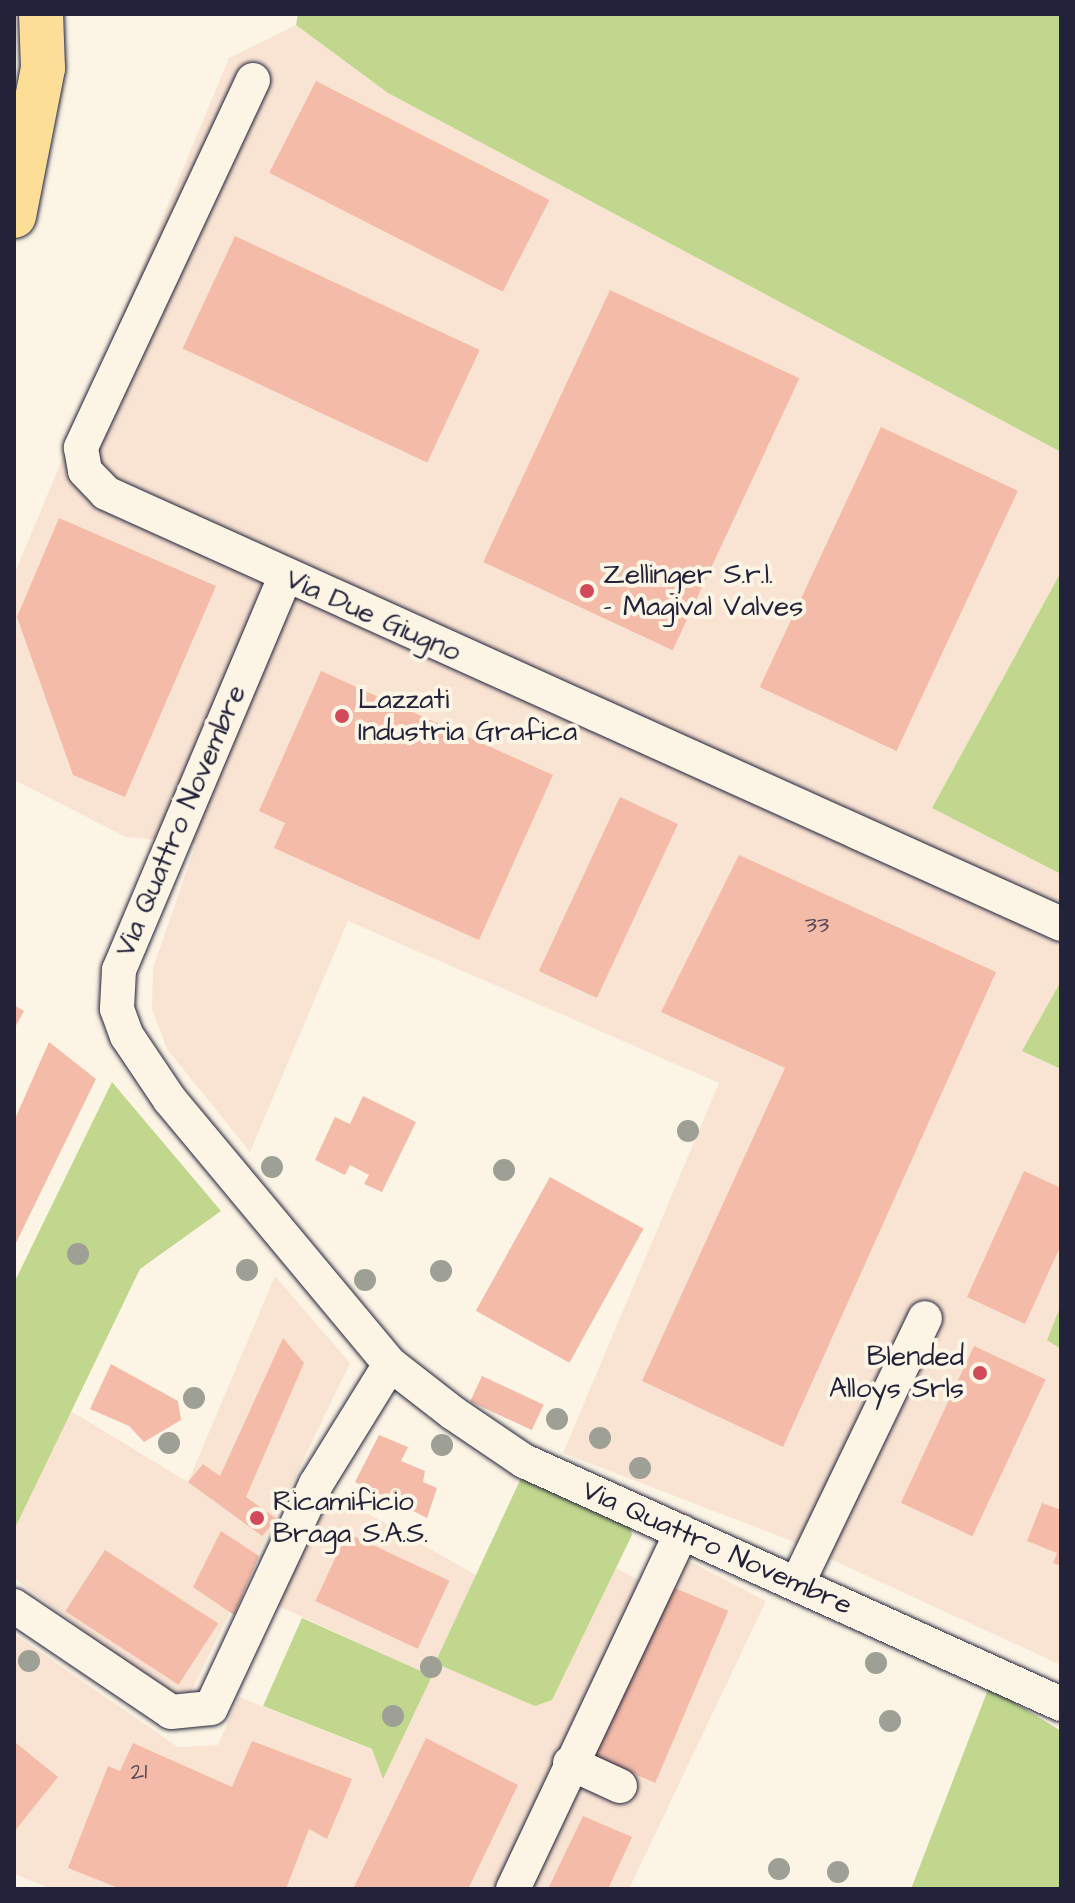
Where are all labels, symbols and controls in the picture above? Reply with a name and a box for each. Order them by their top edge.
place label: Zellinger S.r.l. - Magival Valves [603,558,803,624]
street label: Via Due Giugno [280,562,466,670]
marker: Zellinger S.r.l. - Magival Valves [578,582,596,600]
street label: Via Quattro Novembre [109,680,253,962]
place label: Lazzati Industria Grafica [358,683,577,749]
marker: Lazzati Industria Grafica [333,707,351,725]
house number: 33 [805,912,829,940]
place label: Blended Alloys Srls [829,1340,964,1406]
marker: Blended Alloys Srls [971,1364,989,1382]
street label: Via Quattro Novembre [577,1473,857,1623]
place label: Ricamificio Braga S.A.S. [273,1485,428,1551]
marker: Ricamificio Braga S.A.S. [248,1509,266,1527]
house number: 21 [131,1759,147,1787]

